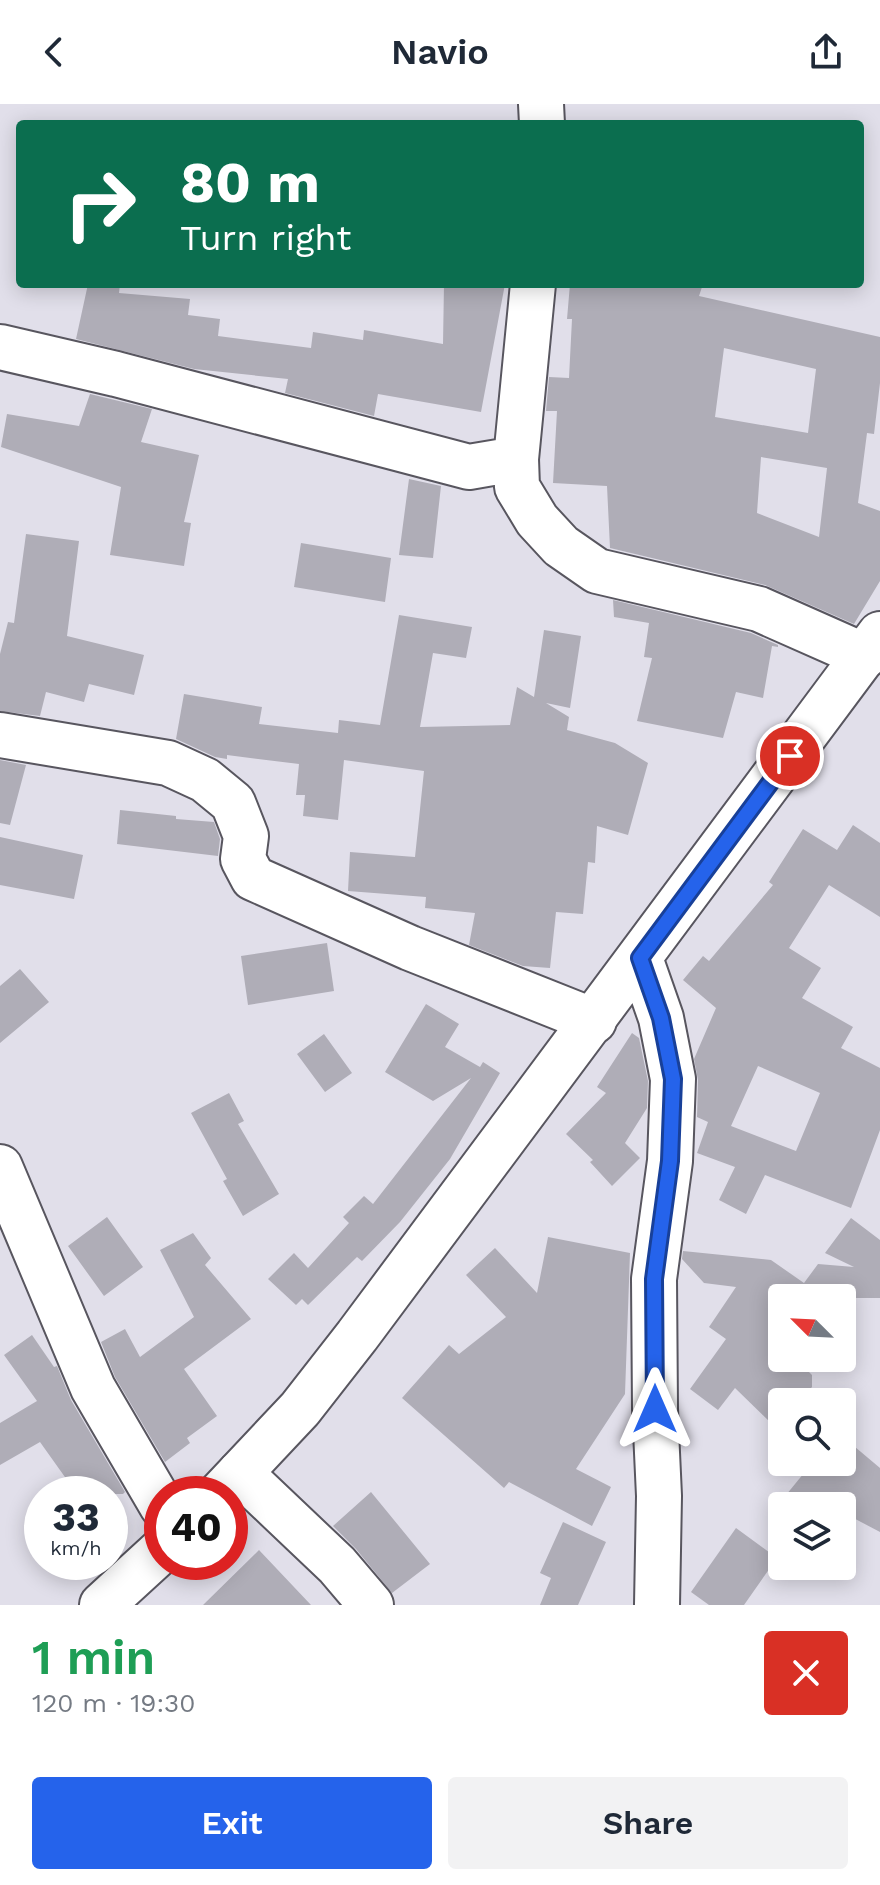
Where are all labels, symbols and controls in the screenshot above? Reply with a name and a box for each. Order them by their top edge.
icon: back [32,30,76,74]
icon: share [804,30,848,74]
text: Navio [391,31,489,73]
text: 80 m [180,150,320,216]
icon: right [48,152,152,256]
text: Turn right [180,217,351,259]
pin [756,722,824,790]
icon: arrive [768,734,812,778]
north arrow [768,1284,856,1372]
map controls [768,1284,856,1580]
position arrow [613,1367,697,1451]
button: search [768,1388,856,1476]
speed limit sign: 40 [144,1476,248,1580]
button: layers [768,1492,856,1580]
text: 33 [52,1494,100,1541]
text: km/h [50,1536,102,1560]
text: 1 min [32,1629,155,1686]
button: close [764,1631,848,1715]
text: 120 m · 19:30 [32,1688,195,1718]
button: Exit [32,1777,432,1869]
button: Share [448,1777,848,1869]

